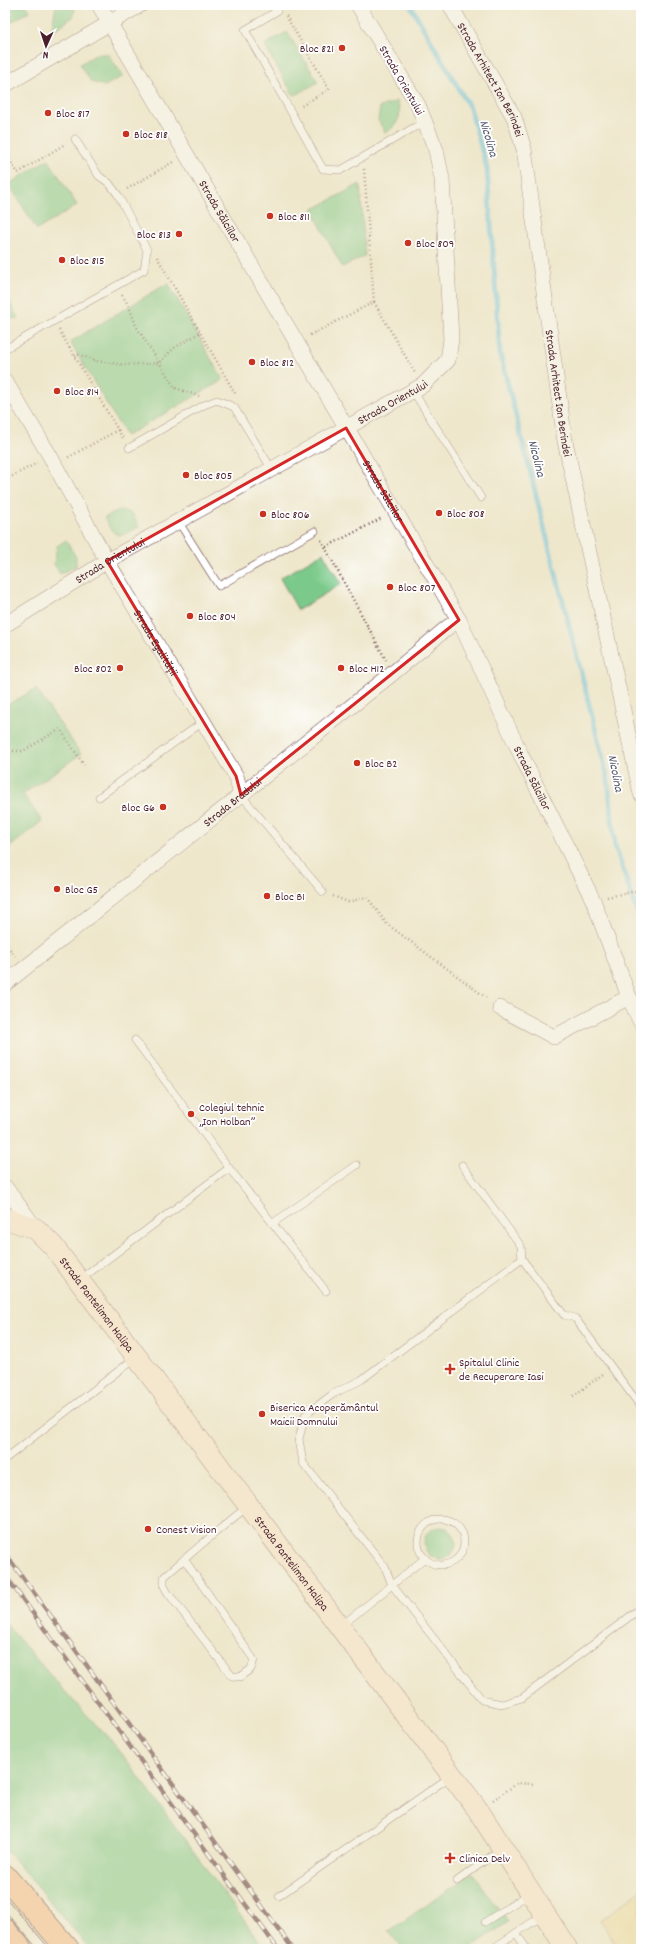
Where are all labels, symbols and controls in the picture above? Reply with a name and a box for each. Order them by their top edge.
street label: Strada Arhitect Ion Berindei [452,20,527,139]
north arrow [26,26,66,66]
place label: Bloc 821 [300,41,334,58]
marker: Bloc 821 [337,43,347,53]
street label: Strada Orientului [374,43,428,119]
text: N [42,46,49,62]
place label: Bloc 817 [56,106,90,123]
marker: Bloc 817 [43,108,53,118]
water label: Nicolina [473,118,502,160]
place label: Bloc 818 [134,127,168,144]
marker: Bloc 818 [121,129,131,139]
street label: Strada Sălciilor [193,178,244,247]
place label: Bloc 811 [278,209,310,226]
marker: Bloc 811 [265,211,275,221]
place label: Bloc 813 [137,227,171,244]
marker: Bloc 813 [174,229,184,239]
place label: Bloc 809 [416,236,454,253]
marker: Bloc 809 [403,238,413,248]
place label: Bloc 815 [70,253,104,270]
marker: Bloc 815 [57,255,67,265]
street label: Strada Arhitect Ion Berindei [539,329,575,458]
place label: Bloc 812 [260,355,294,372]
marker: Bloc 812 [247,357,257,367]
street label: Strada Orientului [355,377,433,430]
place label: Bloc 814 [65,384,99,401]
marker: Bloc 814 [52,386,62,396]
water label: Nicolina [522,438,550,480]
street label: Strada Sălciilor [357,457,407,527]
place label: Bloc 805 [194,468,232,485]
marker: Bloc 805 [181,470,191,480]
place label: Bloc 808 [447,506,485,523]
place label: Bloc 806 [271,507,310,524]
marker: Bloc 808 [434,508,444,518]
marker: Bloc 806 [258,509,268,519]
street label: Strada Orientului [72,535,148,589]
place label: Bloc 807 [398,580,436,597]
marker: Bloc 807 [385,582,395,592]
street label: Strada Egalității [128,607,181,680]
place label: Bloc 804 [198,609,236,626]
marker: Bloc 804 [185,611,195,621]
place label: Bloc 802 [74,661,112,678]
place label: Bloc H12 [349,661,384,678]
marker: Bloc 802 [115,663,125,673]
marker: Bloc H12 [336,663,346,673]
street label: Strada Sălciilor [508,744,555,814]
water label: Nicolina [602,753,628,795]
place label: Bloc B2 [365,756,397,773]
marker: Bloc B2 [352,758,362,768]
street label: Strada Bradului [200,774,266,832]
place label: Bloc G6 [122,800,155,817]
marker: Bloc G6 [158,802,168,812]
place label: Bloc G5 [65,882,98,899]
marker: Bloc G5 [52,884,62,894]
place label: Bloc B1 [275,889,305,906]
marker: Bloc B1 [262,891,272,901]
place label: Colegiul tehnic „Ion Holban” [199,1100,265,1131]
marker: Colegiul tehnic „Ion Holban” [186,1109,196,1119]
street label: Strada Pantelimon Halipa [54,1254,137,1357]
place label: Spitalul Clinic de Recuperare Iasi [459,1355,544,1386]
marker: Spitalul Clinic de Recuperare Iasi [444,1363,456,1375]
place label: Biserica Acoperământul Maicii Domnului [270,1400,378,1431]
marker: Biserica Acoperământul Maicii Domnului [257,1409,267,1419]
street label: Strada Pantelimon Halipa [249,1513,332,1615]
place label: Conest Vision [156,1522,217,1539]
marker: Conest Vision [143,1524,153,1534]
place label: Clinica Delv [459,1851,510,1868]
marker: Clinica Delv [444,1852,456,1864]

